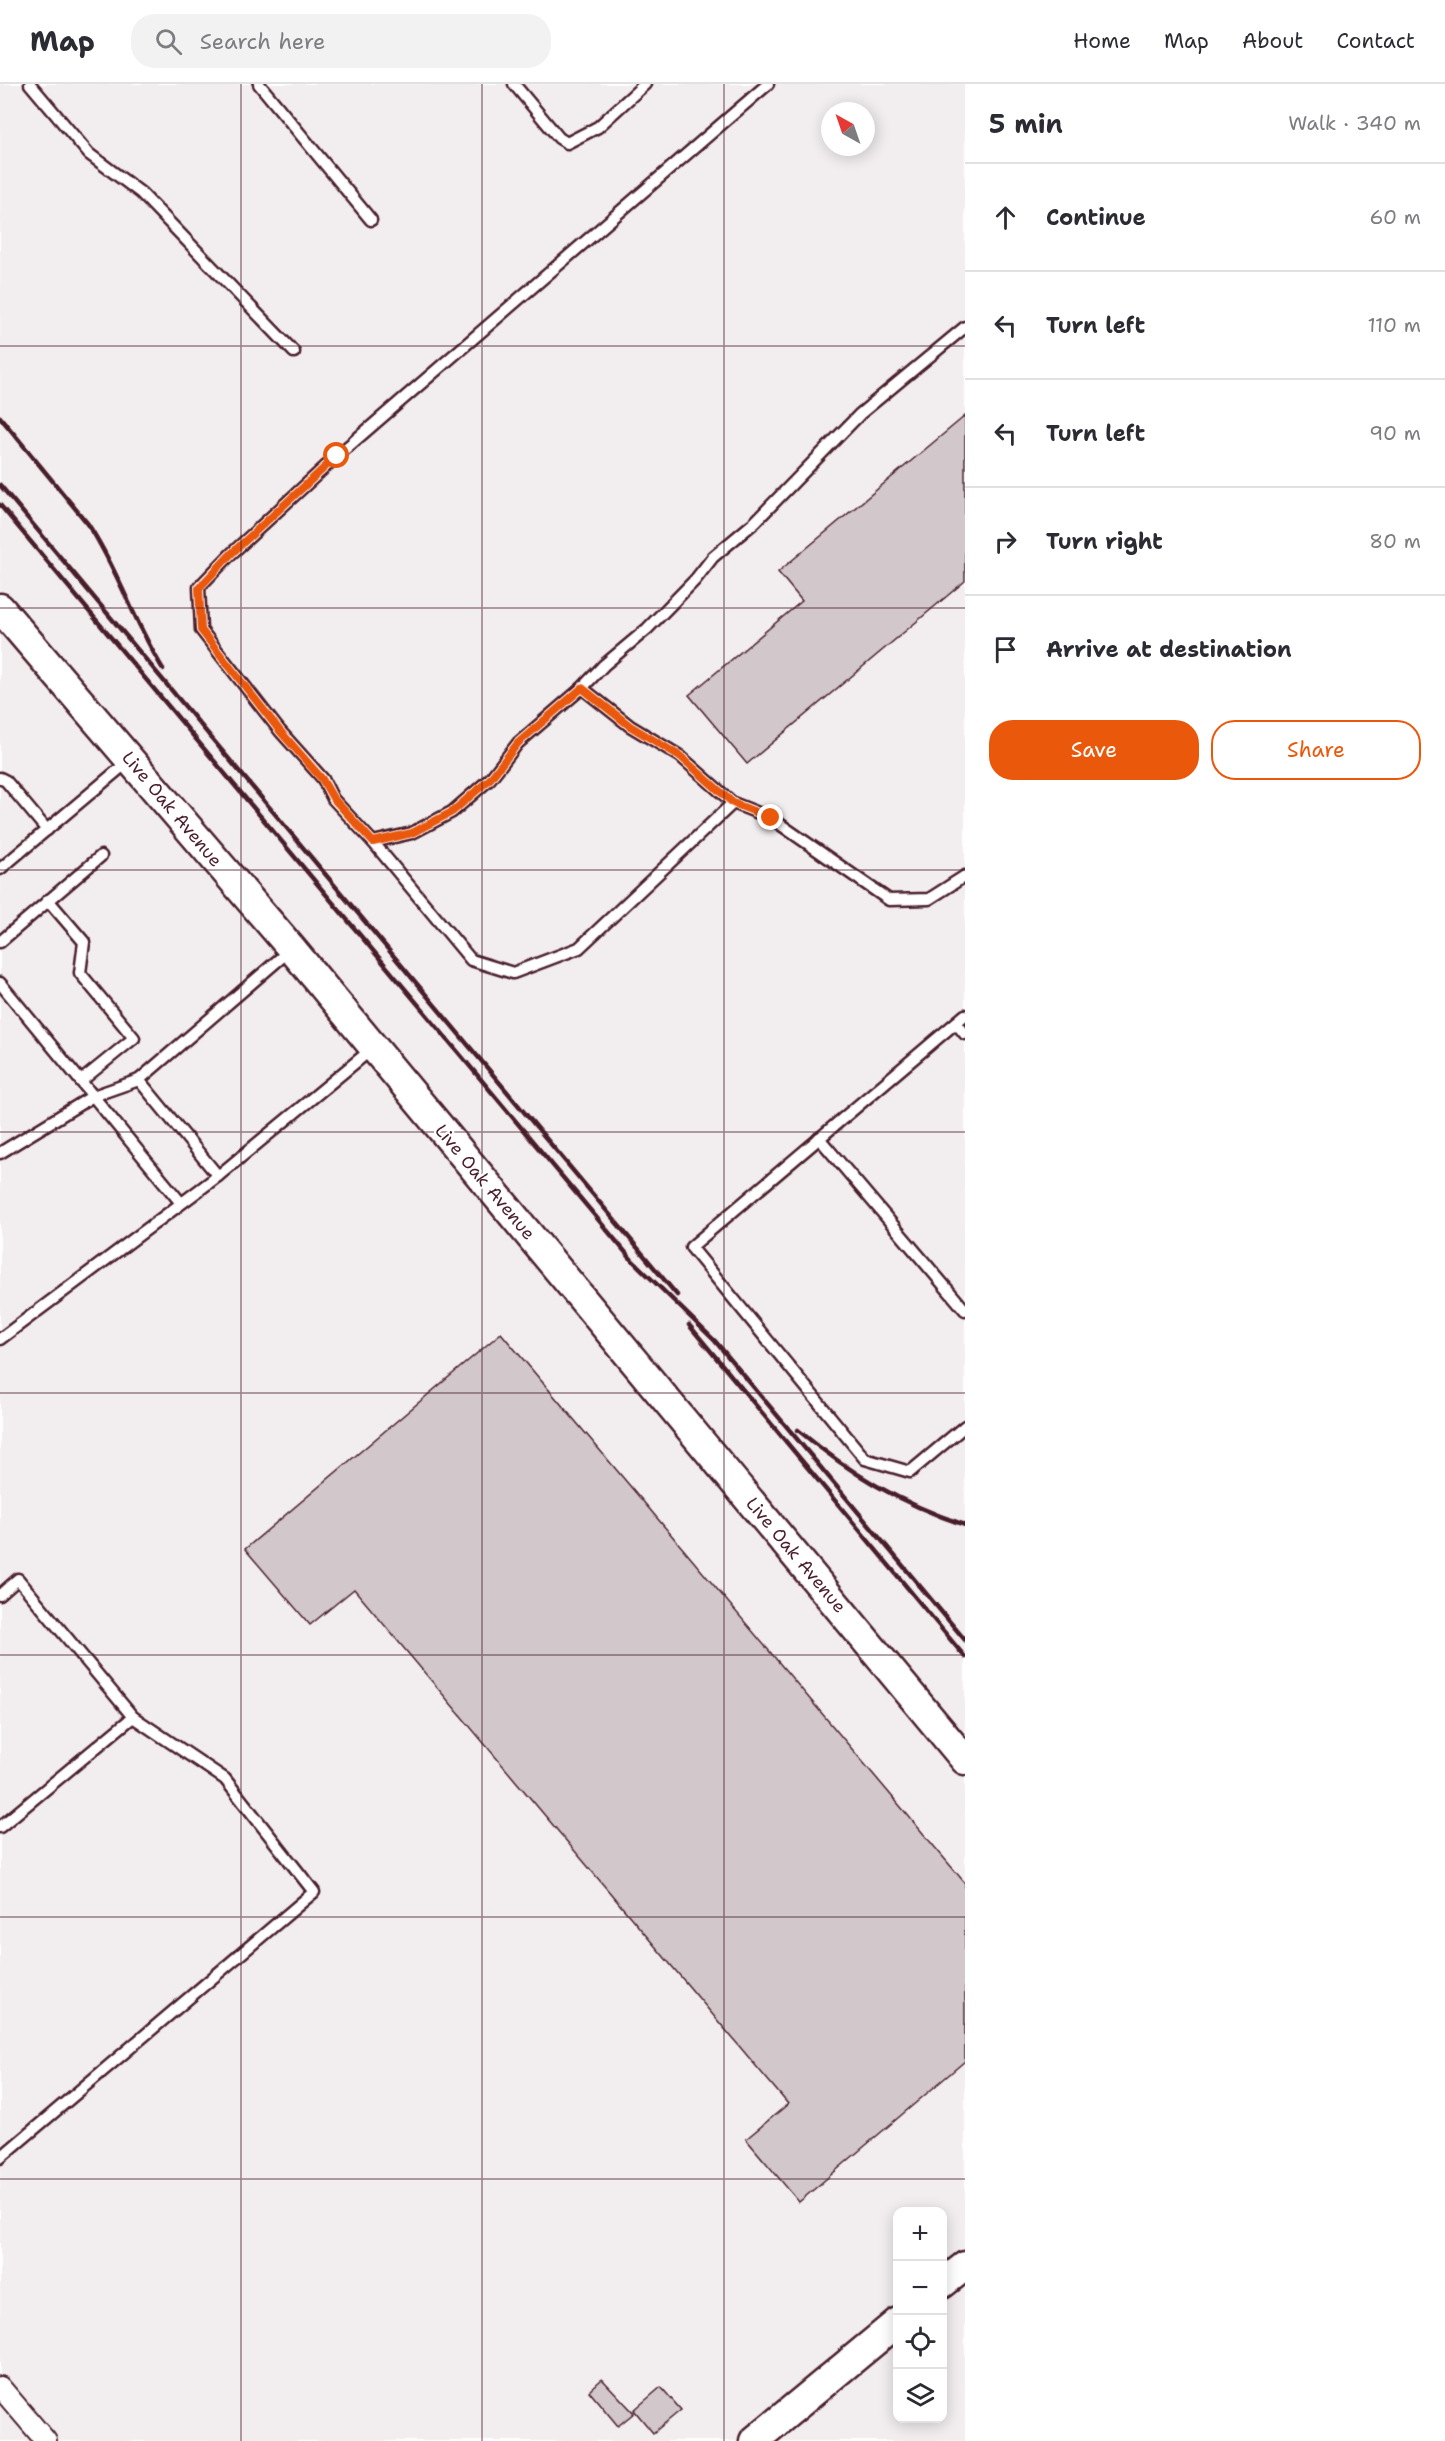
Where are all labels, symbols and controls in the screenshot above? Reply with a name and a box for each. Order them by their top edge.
search box [131,14,551,68]
text: Map [30,22,95,60]
icon: search [152,25,185,58]
text: Search here [200,27,325,56]
text: Home [1073,27,1131,55]
text: Map [1164,27,1209,55]
text: About [1242,27,1303,55]
text: Contact [1336,27,1415,55]
north arrow [821,102,875,156]
text: 5 min [989,106,1063,141]
text: Walk · 340 m [1288,110,1421,136]
icon: ahead [989,201,1022,234]
text: Continue [1046,203,1146,232]
text: 60 m [1369,204,1421,230]
icon: left [989,309,1022,342]
text: Turn left [1046,311,1145,340]
text: 110 m [1367,312,1421,338]
icon: left [989,417,1022,450]
text: Turn left [1046,419,1145,448]
text: 90 m [1369,420,1421,446]
route start [323,442,349,468]
icon: right [989,525,1022,558]
text: Turn right [1046,527,1163,556]
text: 80 m [1369,528,1421,554]
icon: arrive [989,633,1022,666]
text: Arrive at destination [1046,635,1292,664]
button: Save [989,720,1199,780]
button: Share [1211,720,1421,780]
street label: Live Oak Avenue [117,746,227,872]
route end [757,804,783,830]
street label: Live Oak Avenue [430,1119,540,1245]
street label: Live Oak Avenue [741,1492,851,1618]
map controls [893,2207,947,2423]
button: + [893,2207,947,2261]
button: − [893,2261,947,2315]
button: locate [893,2315,947,2369]
button: layers [893,2369,947,2423]

